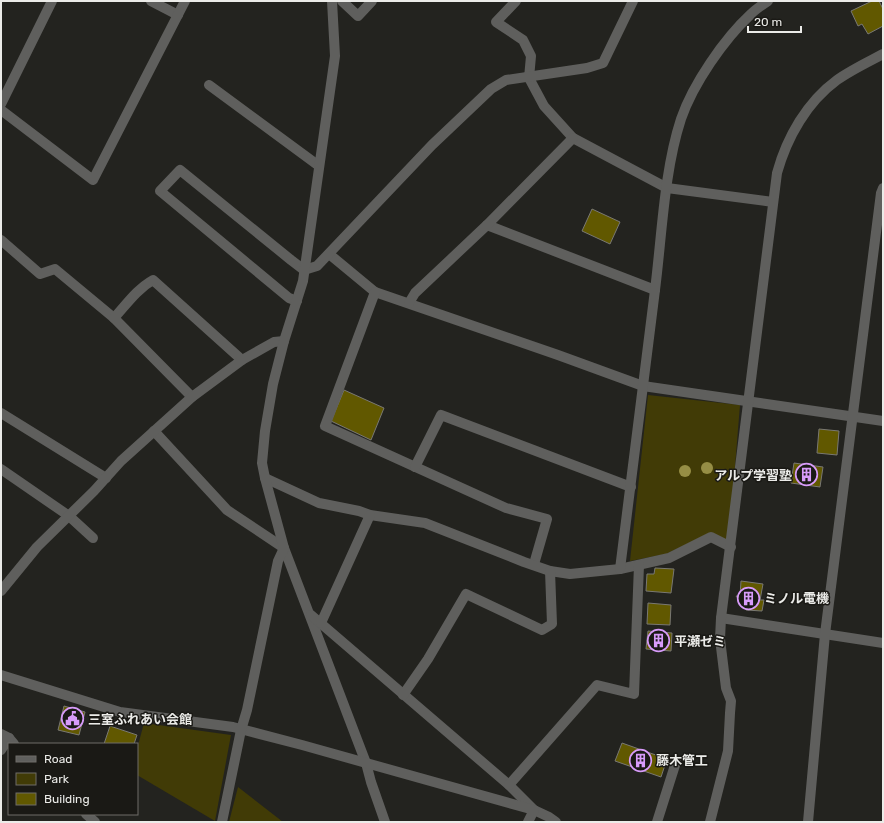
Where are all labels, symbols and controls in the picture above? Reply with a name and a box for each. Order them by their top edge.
scale bar [748,8,801,34]
text: 20 m [754,15,782,29]
building icon: アルプ学習塾 [794,462,820,488]
place label: アルプ学習塾 [714,468,792,483]
building icon: ミノル電機 [736,585,762,611]
place label: ミノル電機 [764,591,829,606]
building icon: 平瀬ゼミ [646,628,672,654]
place label: 平瀬ゼミ [674,634,726,649]
public building icon: 三室ふれあい会館 [59,706,85,732]
place label: 三室ふれあい会館 [88,712,192,727]
legend [8,743,138,815]
building icon: 藤木管工 [628,747,654,773]
text: Road [44,752,72,766]
place label: 藤木管工 [656,753,708,768]
text: Park [44,772,70,786]
text: Building [44,792,90,806]

